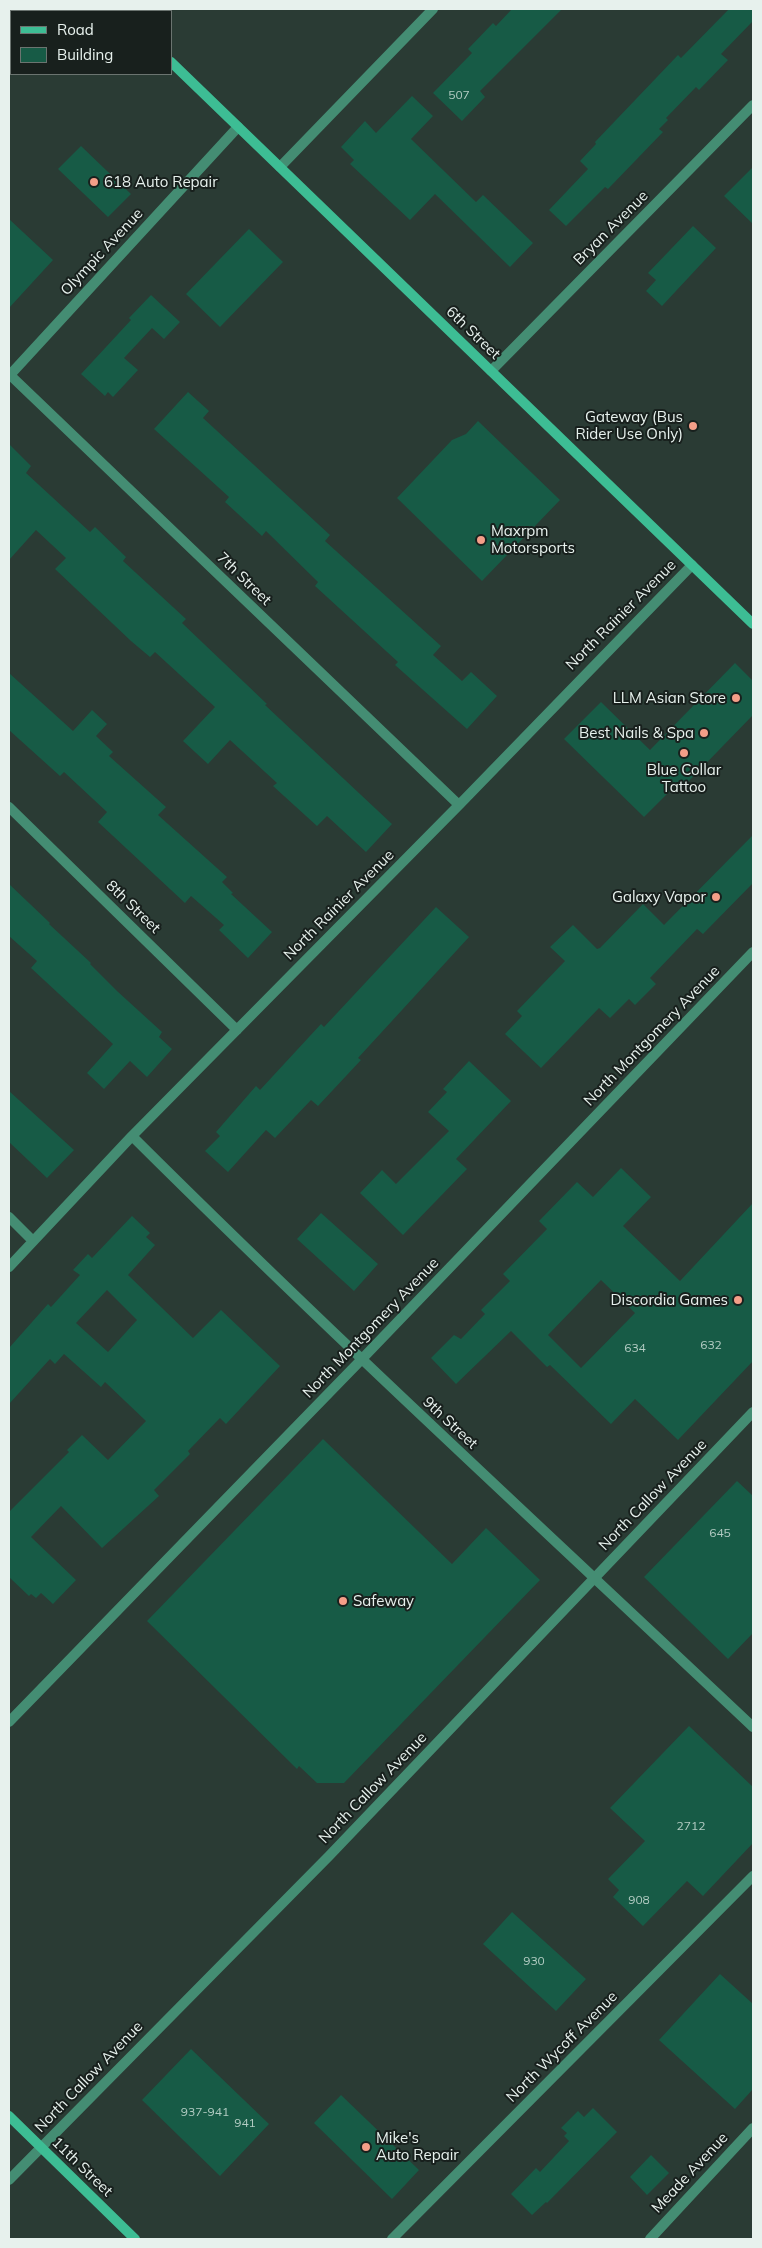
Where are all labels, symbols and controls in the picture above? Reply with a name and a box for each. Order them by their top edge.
legend [10,10,172,75]
text: Road [57,20,94,39]
text: Building [57,45,113,64]
house number: 507 [448,88,470,102]
place label: 618 Auto Repair [104,173,218,191]
marker: 618 Auto Repair [88,176,100,188]
street label: Bryan Avenue [570,187,652,269]
street label: Olympic Avenue [57,205,147,299]
street label: 6th Street [442,303,504,363]
place label: Gateway (Bus Rider Use Only) [575,408,683,443]
marker: Gateway (Bus Rider Use Only) [687,420,699,432]
place label: Maxrpm Motorsports [491,522,575,557]
marker: Maxrpm Motorsports [475,534,487,546]
street label: 7th Street [213,549,275,609]
street label: North Rainier Avenue [562,556,680,674]
place label: LLM Asian Store [613,689,726,707]
marker: LLM Asian Store [730,692,742,704]
place label: Best Nails & Spa [579,724,694,742]
marker: Best Nails & Spa [698,727,710,739]
marker: Blue Collar Tattoo [678,747,690,759]
place label: Blue Collar Tattoo [647,761,721,796]
street label: North Rainier Avenue [280,846,398,964]
street label: 8th Street [102,877,164,937]
place label: Galaxy Vapor [612,888,706,906]
marker: Galaxy Vapor [710,891,722,903]
street label: North Montgomery Avenue [580,962,724,1110]
street label: North Montgomery Avenue [299,1254,443,1402]
place label: Discordia Games [610,1291,728,1309]
marker: Discordia Games [732,1294,744,1306]
house number: 632 [700,1338,722,1352]
house number: 634 [624,1341,646,1355]
street label: 9th Street [419,1393,481,1453]
street label: North Callow Avenue [595,1436,711,1554]
house number: 645 [709,1526,731,1540]
place label: Safeway [353,1592,414,1610]
marker: Safeway [337,1595,349,1607]
street label: North Callow Avenue [315,1729,431,1847]
house number: 2712 [677,1819,705,1833]
house number: 908 [628,1893,650,1907]
house number: 930 [523,1954,545,1968]
street label: North Wycoff Avenue [503,1988,621,2106]
street label: North Callow Avenue [31,2018,147,2136]
house number: 937-941 [181,2105,229,2119]
house number: 941 [234,2116,256,2130]
place label: Mike's Auto Repair [376,2129,459,2164]
street label: Meade Avenue [648,2129,732,2217]
street label: 11th Street [48,2134,116,2200]
marker: Mike's Auto Repair [360,2141,372,2153]

